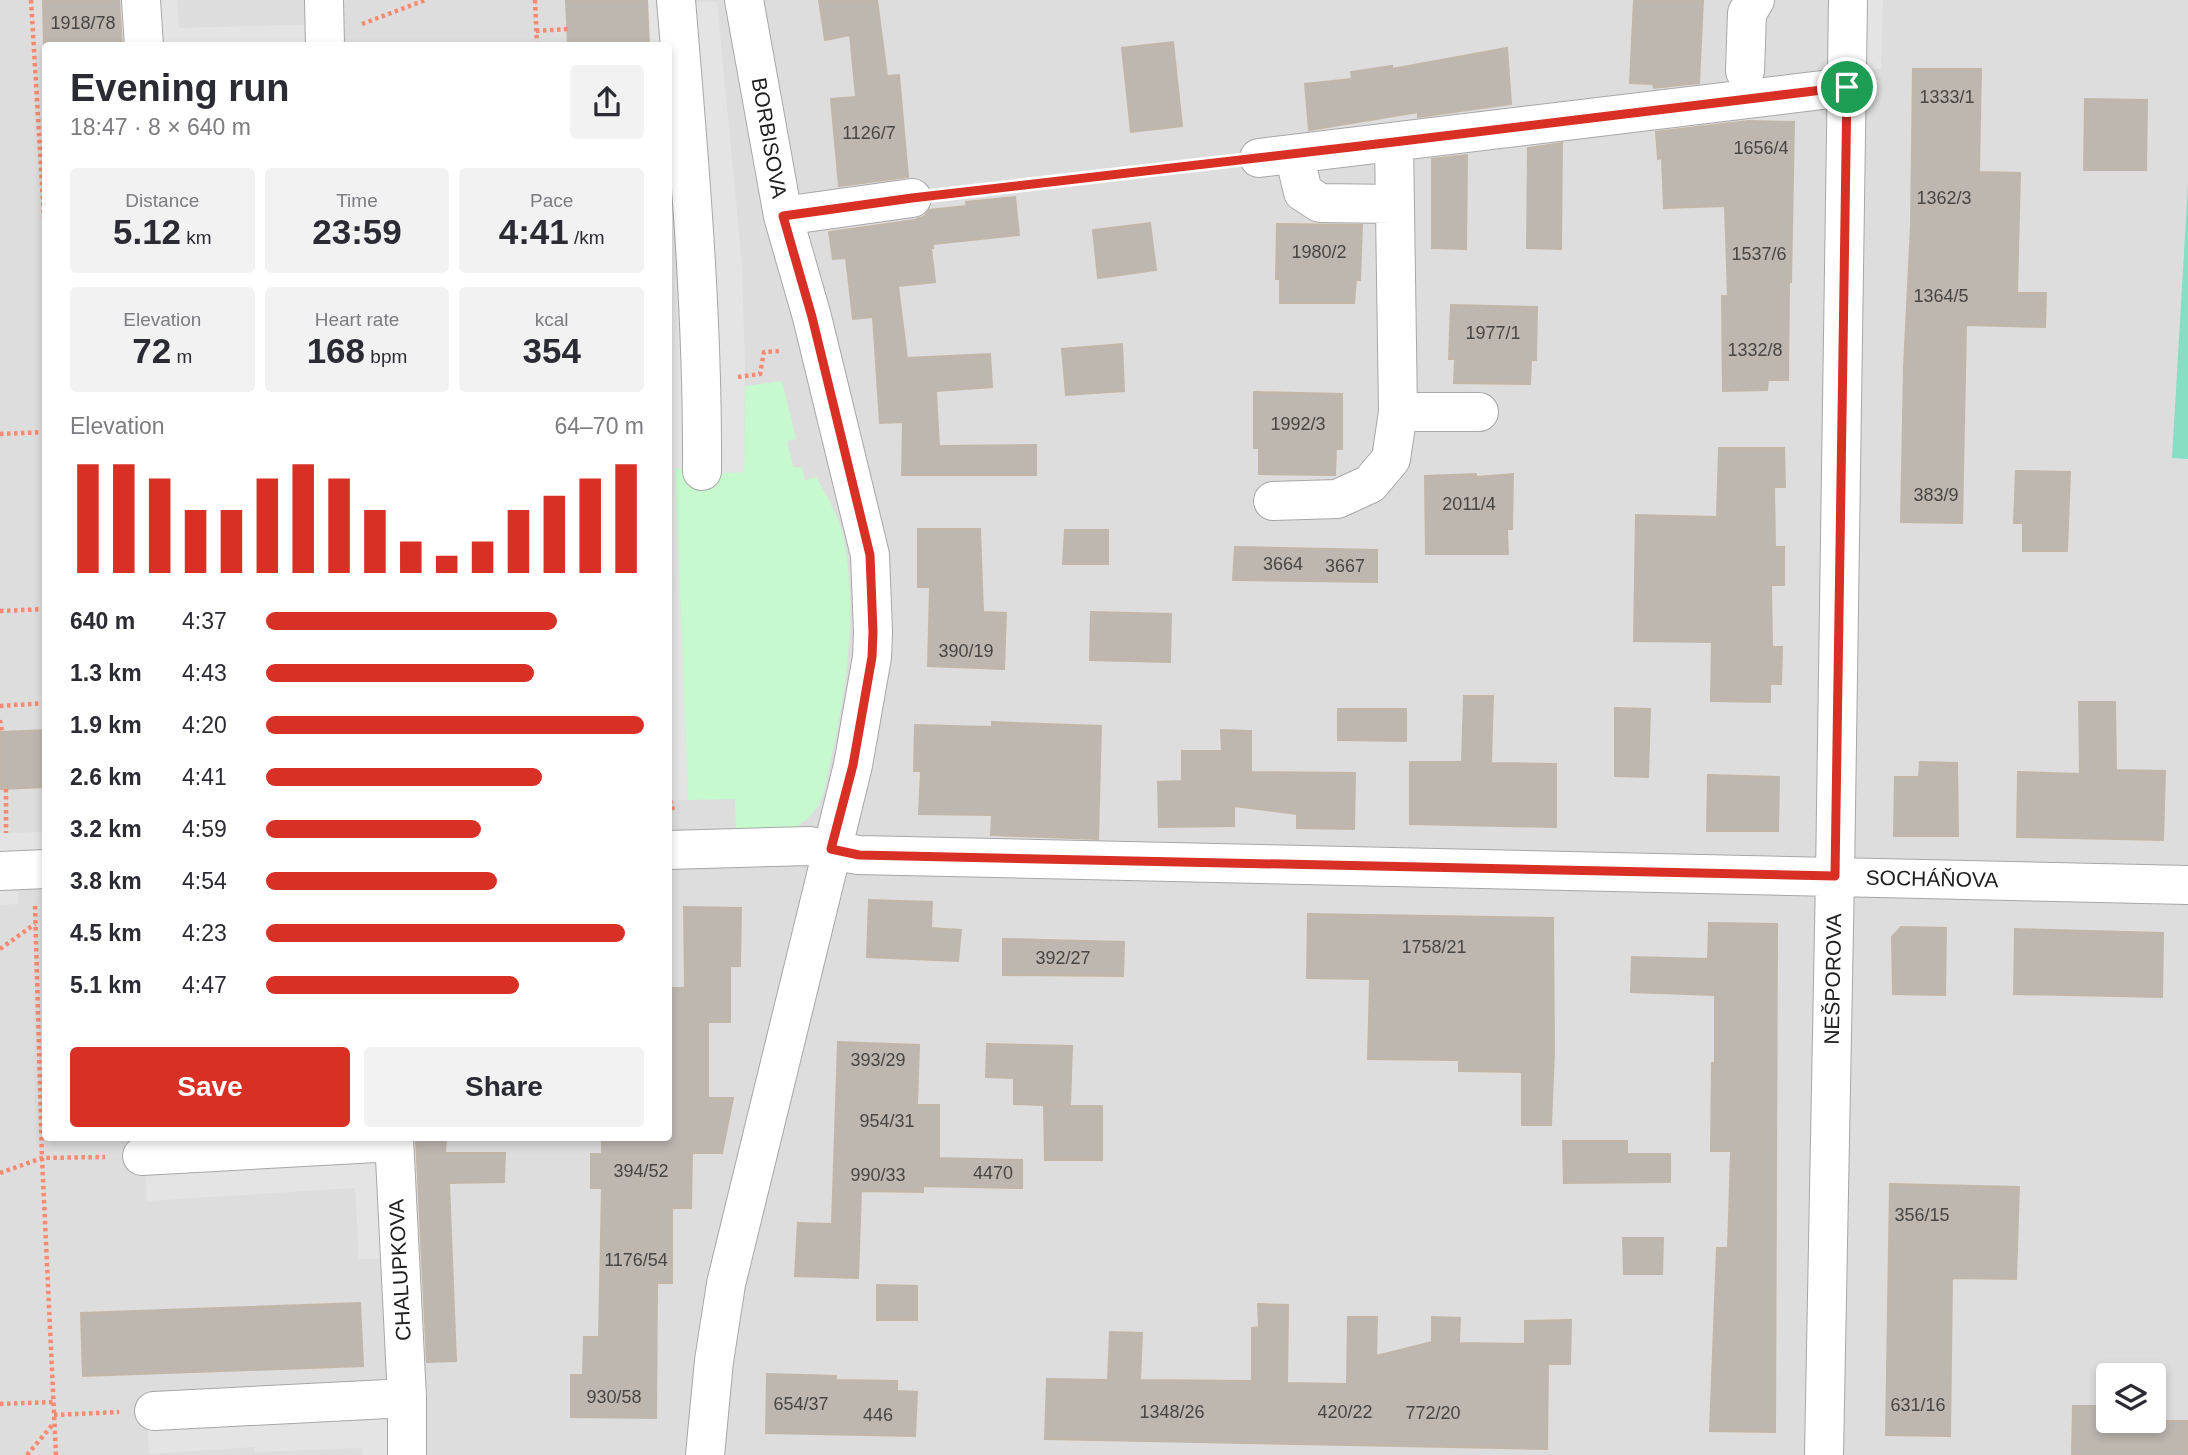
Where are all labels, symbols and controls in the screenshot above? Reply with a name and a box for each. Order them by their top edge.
house number: 1918/78 [50,13,116,33]
pin [1817,57,1877,117]
button: share [570,65,644,139]
text: Evening run [70,67,290,109]
icon: arrive [1828,68,1866,106]
street label: BORBISOVA [748,76,791,200]
house number: 1333/1 [1919,87,1975,107]
text: 18:47 · 8 × 640 m [70,114,251,140]
house number: 1126/7 [842,123,896,143]
house number: 1656/4 [1733,138,1789,158]
house number: 1362/3 [1916,188,1972,208]
text: Distance [125,190,199,211]
text: Time [336,190,378,211]
text: Pace [530,190,573,211]
text: 5.12 [113,212,181,251]
text: 23:59 [312,212,402,251]
text: 4:41 [499,212,569,251]
text: km [181,227,212,248]
text: /km [569,227,605,248]
house number: 1980/2 [1291,242,1347,262]
house number: 1537/6 [1731,244,1787,264]
house number: 1364/5 [1913,286,1969,306]
text: Elevation [123,309,201,330]
text: Heart rate [315,309,399,330]
text: kcal [535,309,569,330]
house number: 1977/1 [1465,323,1521,343]
text: 72 [132,331,171,370]
text: 168 [307,331,365,370]
text: 354 [522,331,581,370]
house number: 1332/8 [1727,340,1783,360]
text: m [171,346,192,367]
text: bpm [365,346,407,367]
text: Elevation [70,413,165,439]
text: 64–70 m [554,413,644,439]
house number: 1992/3 [1270,414,1326,434]
house number: 383/9 [1913,485,1959,505]
house number: 2011/4 [1442,494,1496,514]
house number: 3664 [1263,554,1303,574]
house number: 3667 [1325,556,1365,576]
text: 640 m [70,608,135,634]
text: 4:37 [182,608,227,634]
house number: 390/19 [938,641,994,661]
text: 1.3 km [70,660,142,686]
text: 4:43 [182,660,227,686]
text: 1.9 km [70,712,142,738]
text: 4:20 [182,712,227,738]
text: 2.6 km [70,764,142,790]
text: 4:41 [182,764,227,790]
text: 3.2 km [70,816,142,842]
text: 4:59 [182,816,227,842]
street label: SOCHÁŇOVA [1865,866,1999,891]
text: 3.8 km [70,868,142,894]
text: 4:54 [182,868,227,894]
street label: NEŠPOROVA [1820,913,1845,1045]
text: 4.5 km [70,920,142,946]
text: 4:23 [182,920,227,946]
house number: 1758/21 [1401,937,1467,957]
house number: 392/27 [1035,948,1091,968]
text: 5.1 km [70,972,142,998]
text: 4:47 [182,972,227,998]
button: Save [70,1047,350,1127]
button: Share [364,1047,644,1127]
house number: 393/29 [850,1050,906,1070]
house number: 954/31 [859,1111,915,1131]
house number: 394/52 [613,1161,669,1181]
house number: 4470 [973,1163,1013,1183]
house number: 990/33 [850,1165,906,1185]
street label: CHALUPKOVA [384,1199,415,1342]
house number: 356/15 [1894,1205,1950,1225]
house number: 1176/54 [604,1250,668,1270]
map controls [2096,1363,2166,1433]
button: layers [2096,1363,2166,1433]
house number: 930/58 [586,1387,642,1407]
house number: 654/37 [773,1394,829,1414]
house number: 631/16 [1890,1395,1946,1415]
house number: 1348/26 [1139,1402,1205,1422]
house number: 420/22 [1317,1402,1373,1422]
house number: 772/20 [1405,1403,1461,1423]
house number: 446 [863,1405,893,1425]

